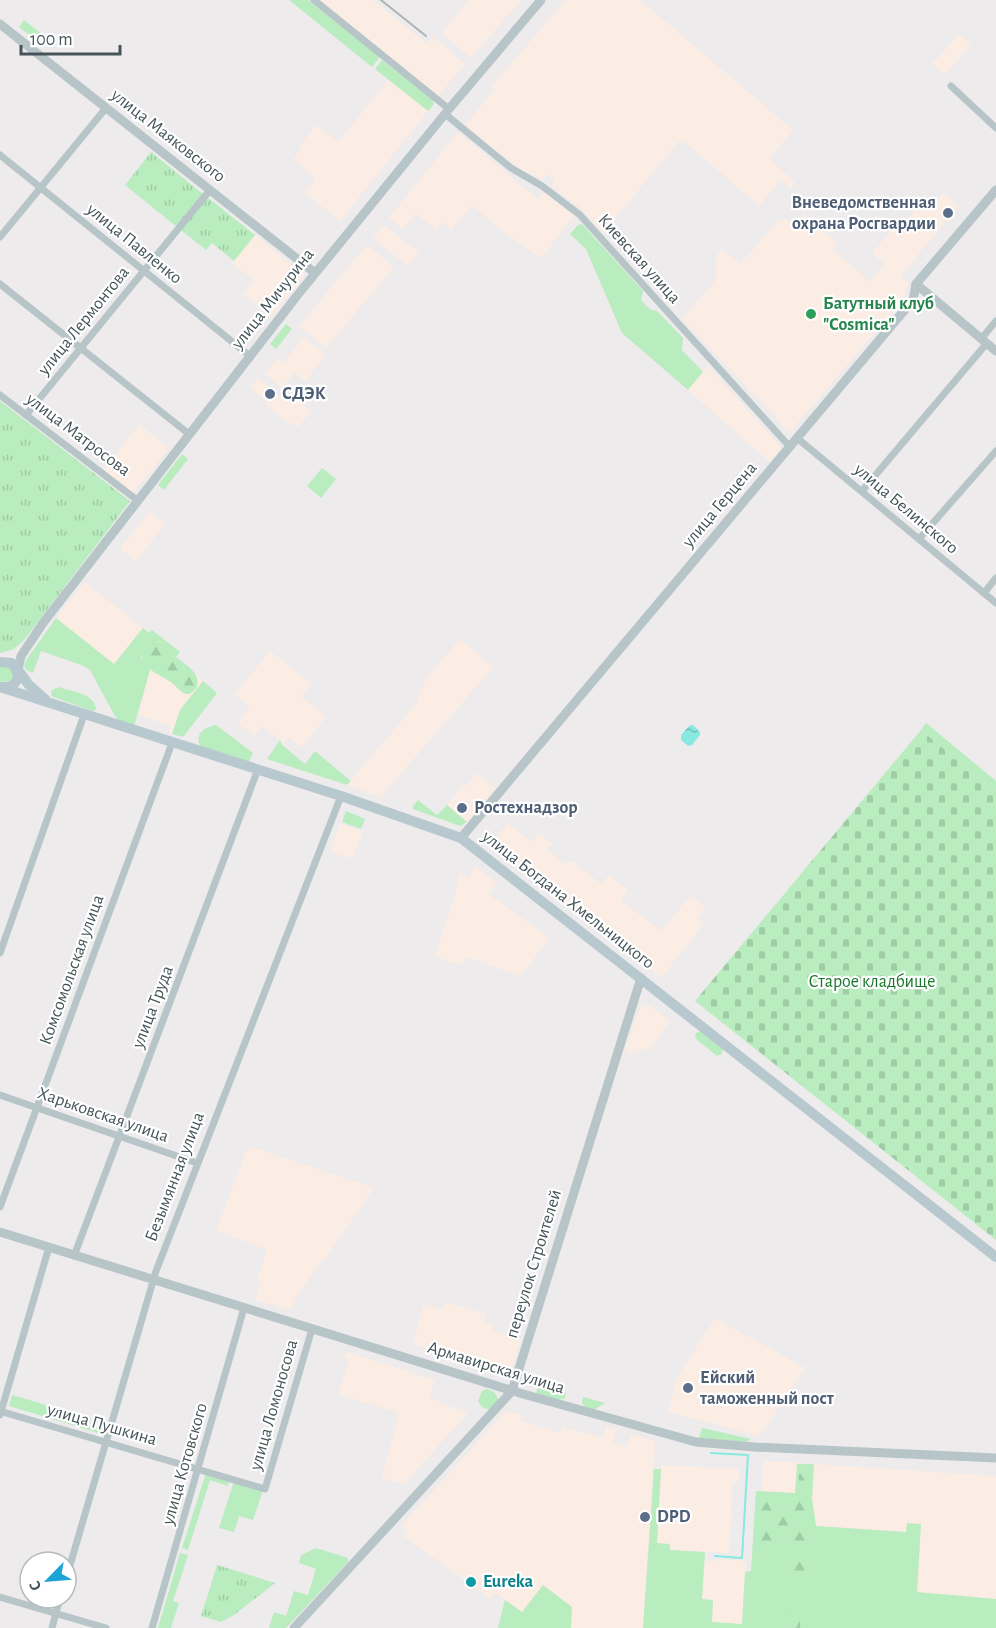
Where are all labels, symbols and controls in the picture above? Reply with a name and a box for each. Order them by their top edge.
scale bar [21,18,120,56]
text: 100 m [30,31,73,49]
street label: улица Маяковского [107,85,229,186]
place label: Вневедомственная охрана Росгвардии [791,194,936,233]
street label: улица Павленко [82,200,185,288]
marker: Вневедомственная охрана Росгвардии [941,206,955,220]
street label: Киевская улица [594,211,684,307]
street label: улица Мичурина [228,245,318,353]
street label: улица Лермонтова [34,263,133,379]
place label: Батутный клуб "Cosmica" [823,295,934,334]
marker: Батутный клуб "Cosmica" [804,307,818,321]
place label: СДЭК [282,385,326,403]
marker: СДЭК [263,387,277,401]
street label: улица Матросова [22,390,133,480]
street label: улица Герцена [679,459,761,552]
street label: улица Белинского [850,460,961,558]
place label: Ростехнадзор [474,799,578,817]
marker: Ростехнадзор [455,801,469,815]
street label: улица Богдана Хмельницкого [478,827,657,973]
street label: Комсомольская улица [36,893,108,1047]
street label: улица Труда [129,963,177,1052]
park label: Старое кладбище [809,972,935,991]
street label: Харьковская улица [35,1084,171,1146]
street label: Безымянная улица [142,1110,208,1244]
street label: переулок Строителей [503,1187,565,1341]
street label: улица Ломоносова [246,1338,301,1473]
street label: Армавирская улица [425,1339,567,1397]
place label: Ейский таможенный пост [699,1369,835,1408]
marker: Ейский таможенный пост [681,1381,695,1395]
street label: улица Пушкина [44,1401,159,1449]
street label: улица Котовского [159,1401,211,1528]
place label: DPD [657,1508,691,1526]
marker: DPD [638,1510,652,1524]
north arrow [18,1550,78,1610]
place label: Eureka [483,1573,533,1591]
marker: Eureka [464,1575,478,1589]
text: С [26,1578,44,1593]

